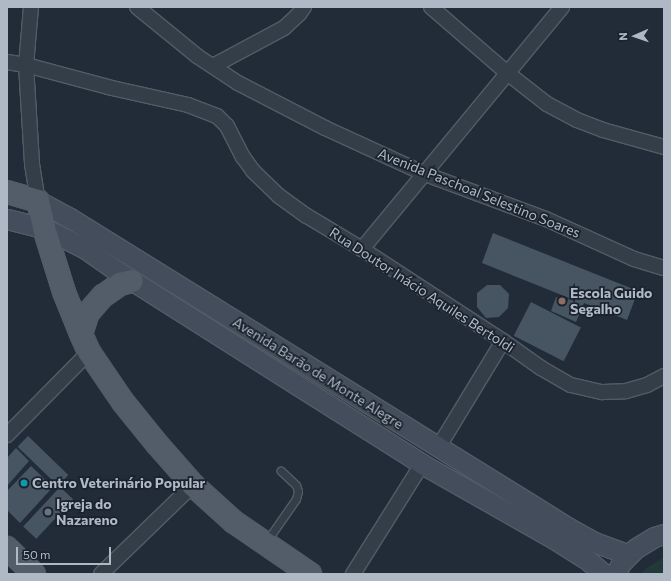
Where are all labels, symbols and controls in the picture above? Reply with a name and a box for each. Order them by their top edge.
north arrow [615,16,655,56]
text: N [616,32,629,41]
street label: Avenida Paschoal Selestino Soares [375,145,583,241]
street label: Rua Doutor Inácio Aquiles Bertoldi [326,224,518,356]
place label: Escola Guido Segalho [570,285,652,318]
marker: Escola Guido Segalho [557,296,567,306]
street label: Avenida Barão de Monte Alegre [230,313,406,433]
place label: Centro Veterinário Popular [32,475,205,491]
marker: Centro Veterinário Popular [19,478,29,488]
place label: Igreja do Nazareno [56,496,118,528]
marker: Igreja do Nazareno [43,507,53,517]
scale bar [18,539,113,565]
text: 50 m [23,547,51,561]

